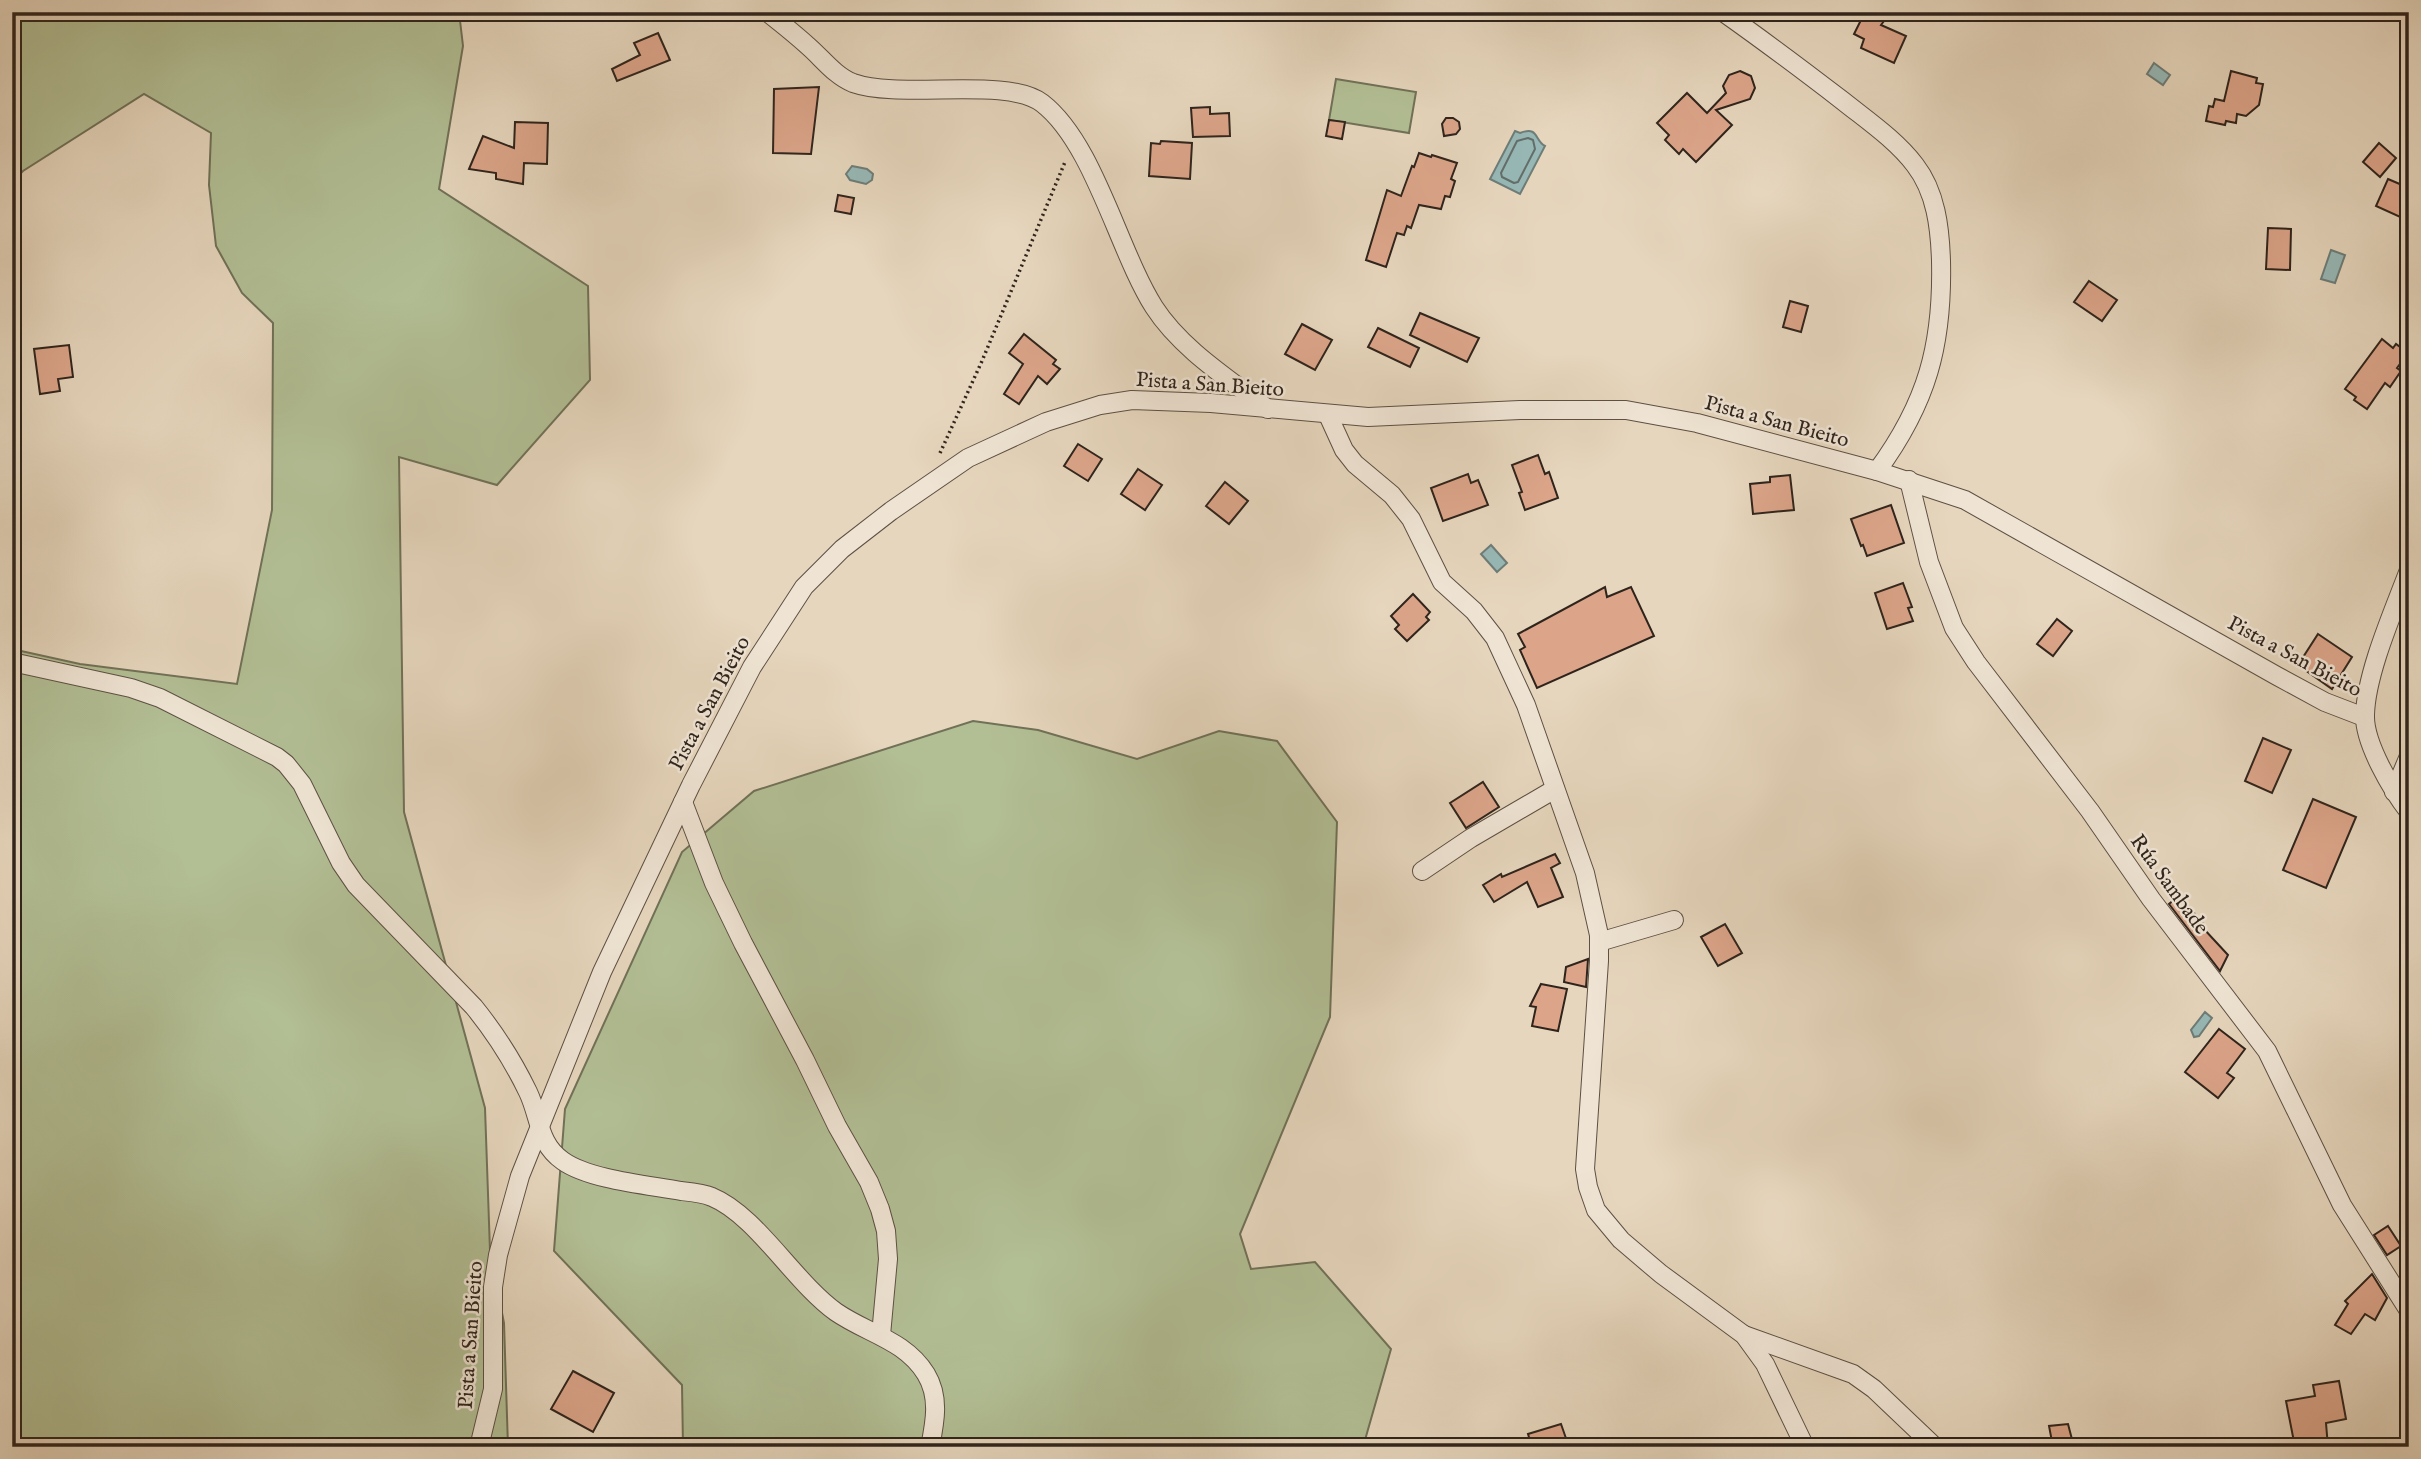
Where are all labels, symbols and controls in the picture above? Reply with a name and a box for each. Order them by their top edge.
street label: Pista a San Bieito [1135,367,1285,404]
street label: Pista a San Bieito [1701,390,1852,455]
street label: Pista a San Bieito [2222,611,2366,704]
street label: Pista a San Bieito [664,632,757,776]
street label: Rúa Sambade [2123,829,2214,941]
street label: Pista a San Bieito [453,1260,490,1410]

